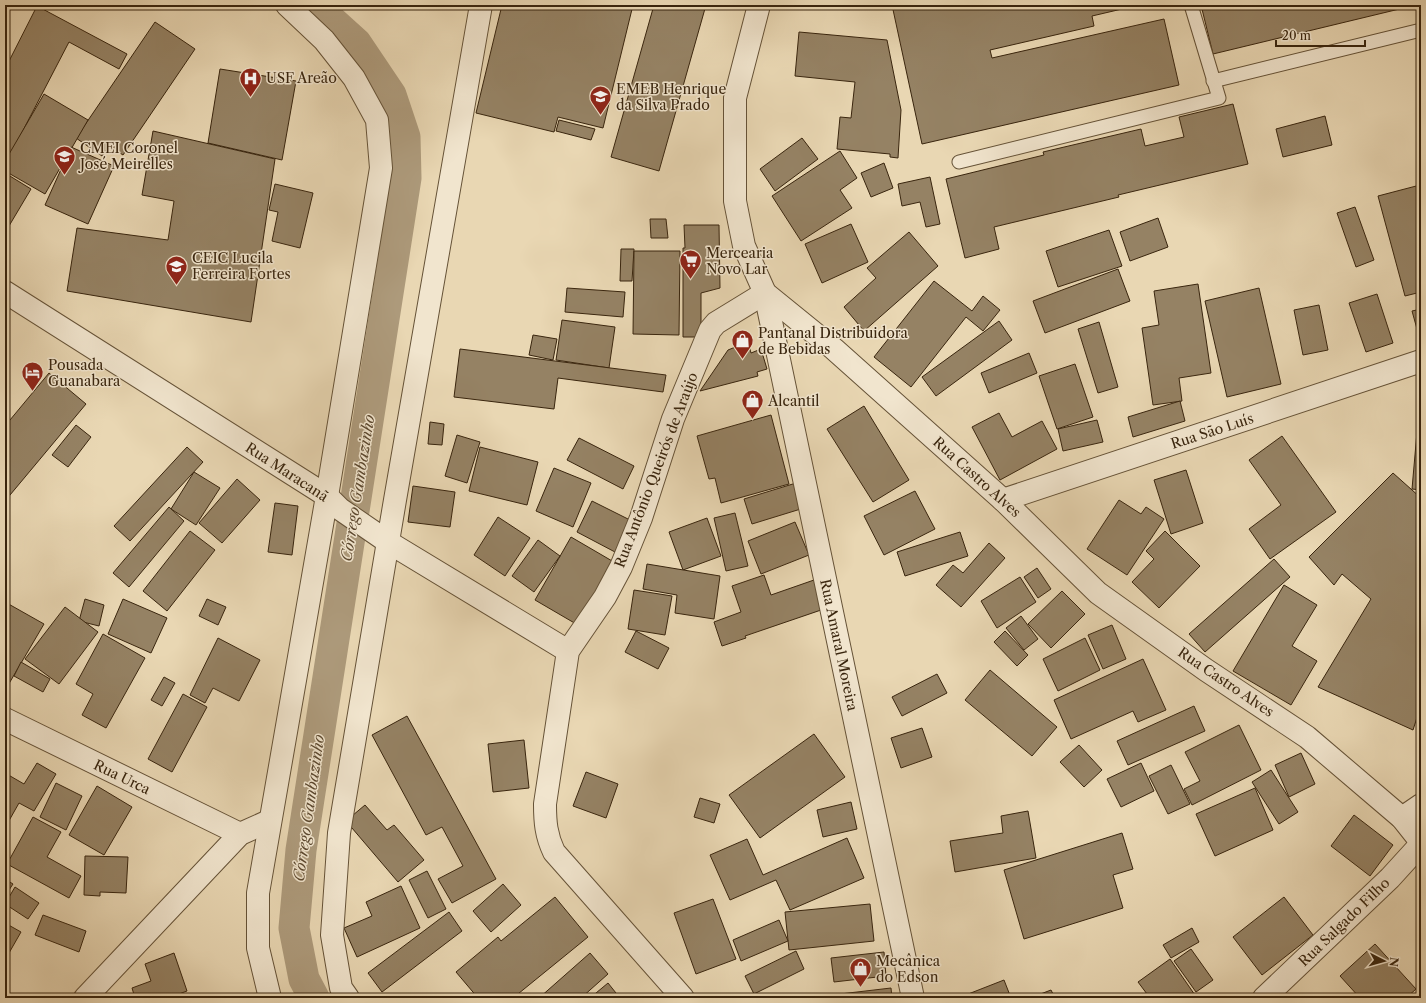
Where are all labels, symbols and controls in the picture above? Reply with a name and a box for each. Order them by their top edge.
scale bar [1276,22,1365,48]
text: 20 m [1282,28,1311,43]
hospital icon: USF Areão [237,65,263,98]
place label: USF Areão [266,69,337,87]
place label: EMEB Henrique da Silva Prado [616,80,726,114]
school or university icon: EMEB Henrique da Silva Prado [587,84,613,117]
place label: CMEI Coronel José Meirelles [78,139,178,173]
school or university icon: CMEI Coronel José Meirelles [51,143,77,176]
place label: Mercearia Novo Lar [706,244,774,278]
supermarket icon: Mercearia Novo Lar [678,248,704,281]
place label: CEIC Lucila Ferreira Fortes [192,249,291,283]
school or university icon: CEIC Lucila Ferreira Fortes [163,253,189,286]
place label: Pantanal Distribuidora de Bebidas [758,324,909,358]
shop icon: Pantanal Distribuidora de Bebidas [730,328,756,361]
place label: Pousada Guanabara [48,356,121,390]
hotel icon: Pousada Guanabara [20,360,46,393]
street label: Rua Antônio Queirós de Araújo [610,370,702,570]
shop icon: Alcantil [739,388,765,421]
place label: Alcantil [767,392,819,410]
street label: Rua São Luís [1168,409,1256,453]
water label: Córrego Gambazinho [337,413,378,563]
street label: Rua Castro Alves [929,433,1025,521]
street label: Rua Maracanã [242,438,332,506]
street label: Rua Amaral Moreira [816,577,862,713]
street label: Rua Castro Alves [1175,643,1277,721]
water label: Córrego Gambazinho [289,733,328,883]
street label: Rua Urca [91,756,154,799]
street label: Rua Salgado Filho [1295,874,1393,970]
north arrow [1364,941,1404,981]
place label: Mecânica do Edson [876,952,941,986]
shop icon: Mecânica do Edson [848,956,874,989]
text: N [1386,957,1401,968]

